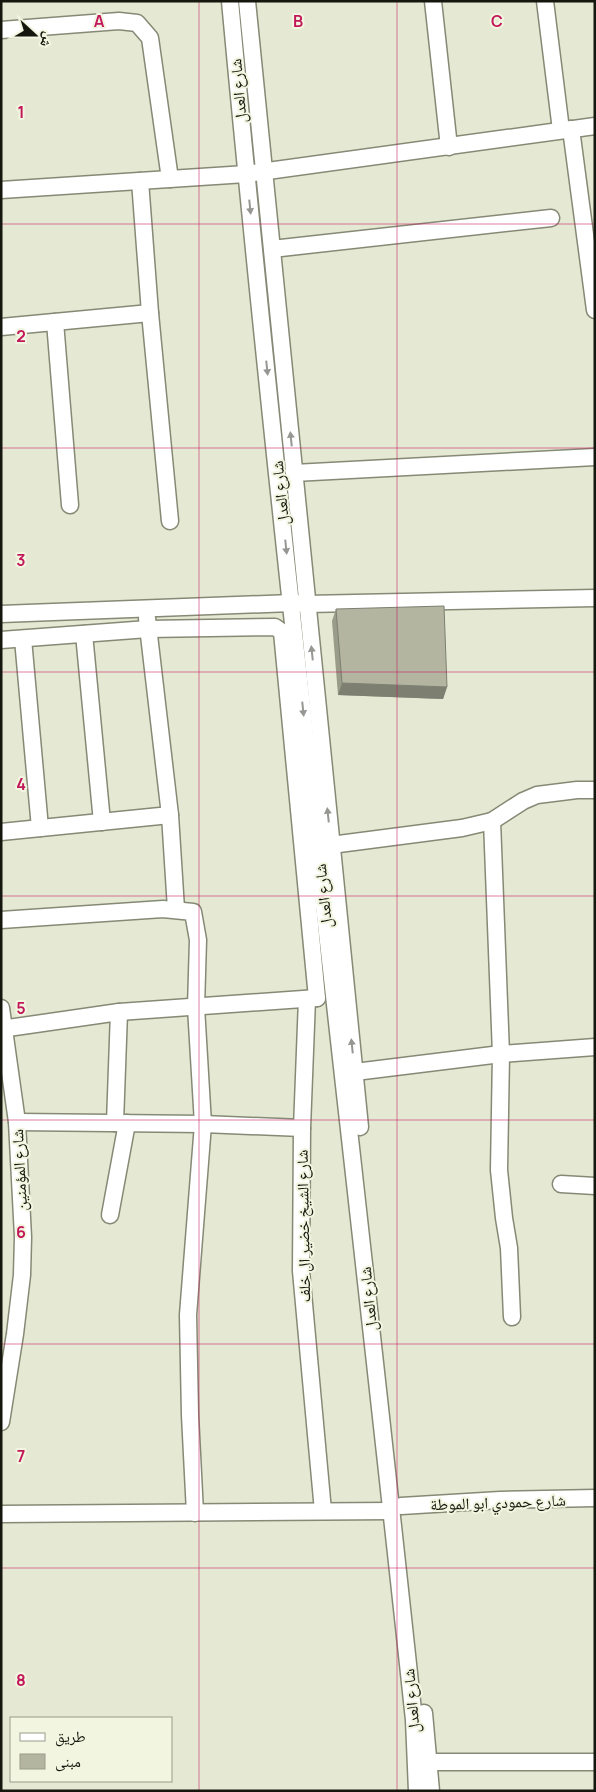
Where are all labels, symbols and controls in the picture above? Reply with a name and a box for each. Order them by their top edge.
north arrow [10,10,60,60]
text: A [94,10,105,32]
text: B [293,10,303,32]
text: C [491,10,503,32]
text: ش [36,29,59,50]
street label: شارع العدل [224,58,252,124]
text: 1 [17,101,25,123]
one-way arrow [246,199,254,215]
text: 2 [16,325,26,347]
one-way arrow [263,360,271,376]
one-way arrow [286,431,294,447]
street label: شارع العدل [266,460,294,526]
one-way arrow [282,539,290,555]
text: 3 [16,549,26,571]
one-way arrow [308,645,316,661]
one-way arrow [299,701,307,717]
text: 4 [16,773,26,795]
one-way arrow [324,807,332,823]
street label: شارع العدل [309,863,337,929]
text: 5 [16,997,26,1019]
one-way arrow [348,1038,356,1054]
street label: شارع المؤمنين [6,1128,32,1212]
street label: شارع الشيخ خضير ال خلف [291,1149,315,1303]
text: 6 [16,1221,26,1243]
street label: شارع العدل [354,1266,382,1332]
text: 7 [17,1445,25,1467]
street label: شارع حمودي ابو الموطة [430,1489,566,1517]
street label: شارع العدل [397,1668,425,1734]
text: 8 [16,1669,26,1691]
legend [10,1717,172,1782]
text: طريق [55,1726,86,1747]
text: مبنى [55,1751,81,1772]

